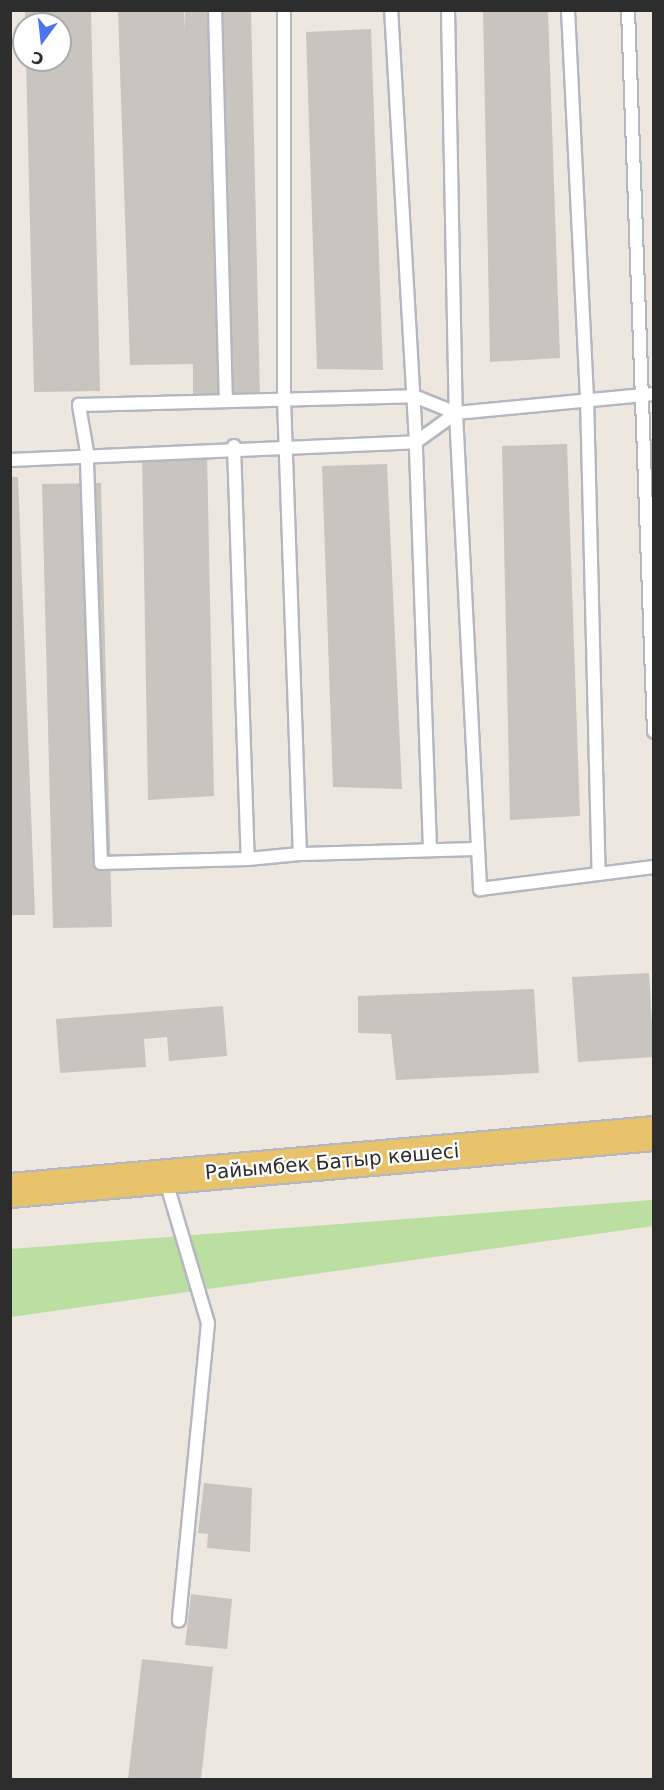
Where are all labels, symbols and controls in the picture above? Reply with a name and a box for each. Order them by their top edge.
north arrow [12,12,72,72]
text: С [30,47,46,69]
street label: Райымбек Батыр көшесі [204,1139,460,1185]

